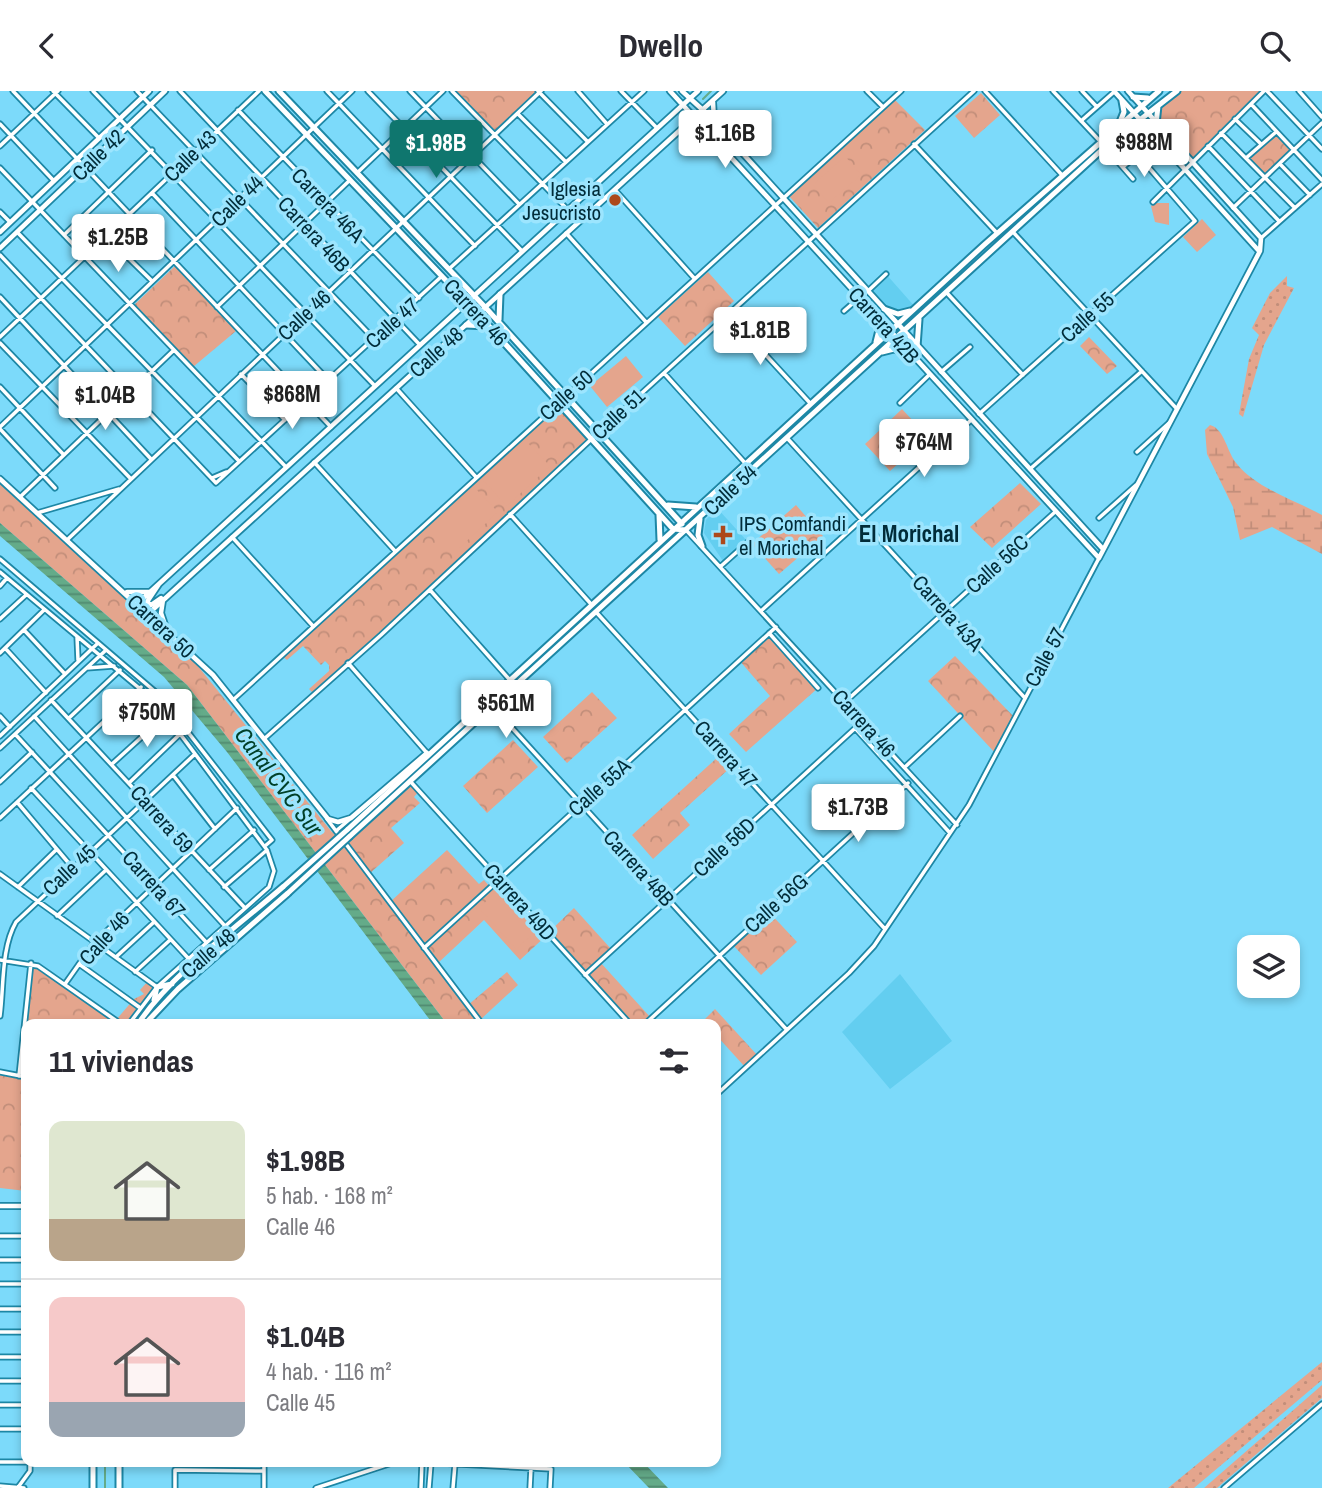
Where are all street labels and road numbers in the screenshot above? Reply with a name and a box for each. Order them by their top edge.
street label: Calle 42 [65,123,131,187]
street label: Calle 43 [157,124,223,188]
street label: Carrera 46A [285,161,371,249]
street label: Calle 44 [204,168,270,233]
street label: Carrera 46B [271,190,357,278]
street label: Carrera 46 [437,272,515,352]
street label: Carrera 42B [842,280,926,370]
street label: Calle 46 [271,283,337,347]
street label: Calle 55 [1054,285,1120,349]
street label: Calle 47 [359,291,425,355]
street label: Calle 48 [403,320,469,384]
street label: Calle 50 [533,363,599,427]
street label: Calle 51 [585,382,651,446]
street label: Calle 54 [697,458,763,522]
street label: Calle 56C [959,528,1035,600]
street label: Carrera 43A [906,568,990,658]
street label: Carrera 50 [121,587,201,665]
street label: Calle 57 [1017,622,1073,692]
street label: Carrera 46 [826,683,902,763]
street label: Carrera 47 [688,714,764,794]
street label: Calle 55A [562,751,637,823]
street label: Carrera 59 [124,779,200,859]
street label: Calle 56D [686,811,762,883]
street label: Carrera 48B [597,823,681,913]
street label: Calle 45 [36,838,102,902]
street label: Carrera 67 [116,844,192,924]
street label: Carrera 49D [478,857,562,947]
street label: Calle 56G [738,867,814,939]
street label: Calle 46 [72,905,136,971]
street label: Calle 48 [175,921,241,985]

